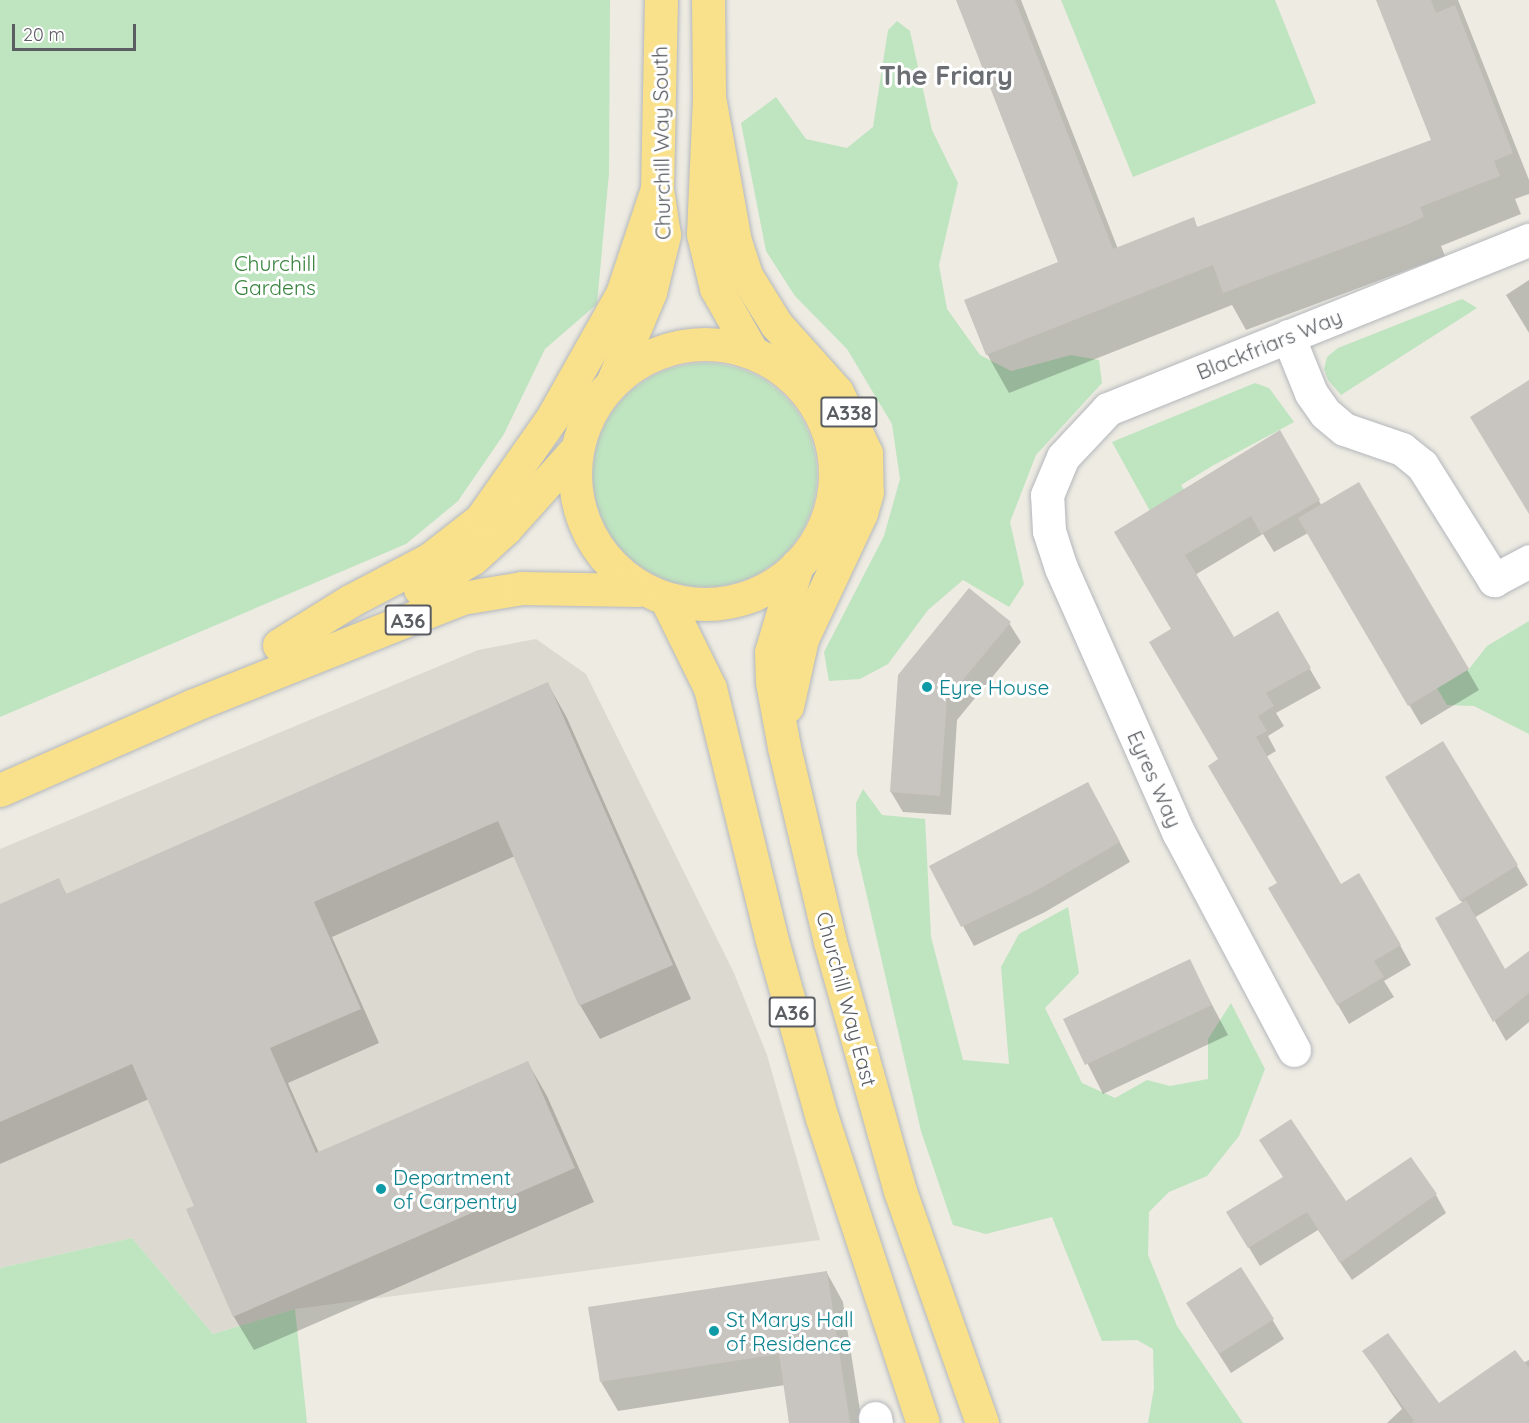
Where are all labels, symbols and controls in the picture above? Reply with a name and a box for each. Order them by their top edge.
scale bar [15,12,140,50]
text: 20 m [23,23,65,46]
street label: Churchill Way South [647,46,675,240]
district label: The Friary [879,60,1013,92]
park label: Churchill Gardens [234,250,316,300]
street label: Blackfriars Way [1193,303,1345,385]
road number: A338 [819,395,879,429]
road number: A36 [384,603,432,637]
place label: Eyre House [939,674,1049,700]
marker: Eyre House [920,680,934,694]
street label: Eyres Way [1122,727,1188,831]
street label: Churchill Way East [812,909,882,1089]
road number: A36 [768,995,816,1029]
place label: Department of Carpentry [393,1164,517,1214]
marker: Department of Carpentry [374,1182,388,1196]
place label: St Marys Hall of Residence [726,1306,854,1356]
marker: St Marys Hall of Residence [707,1324,721,1338]

